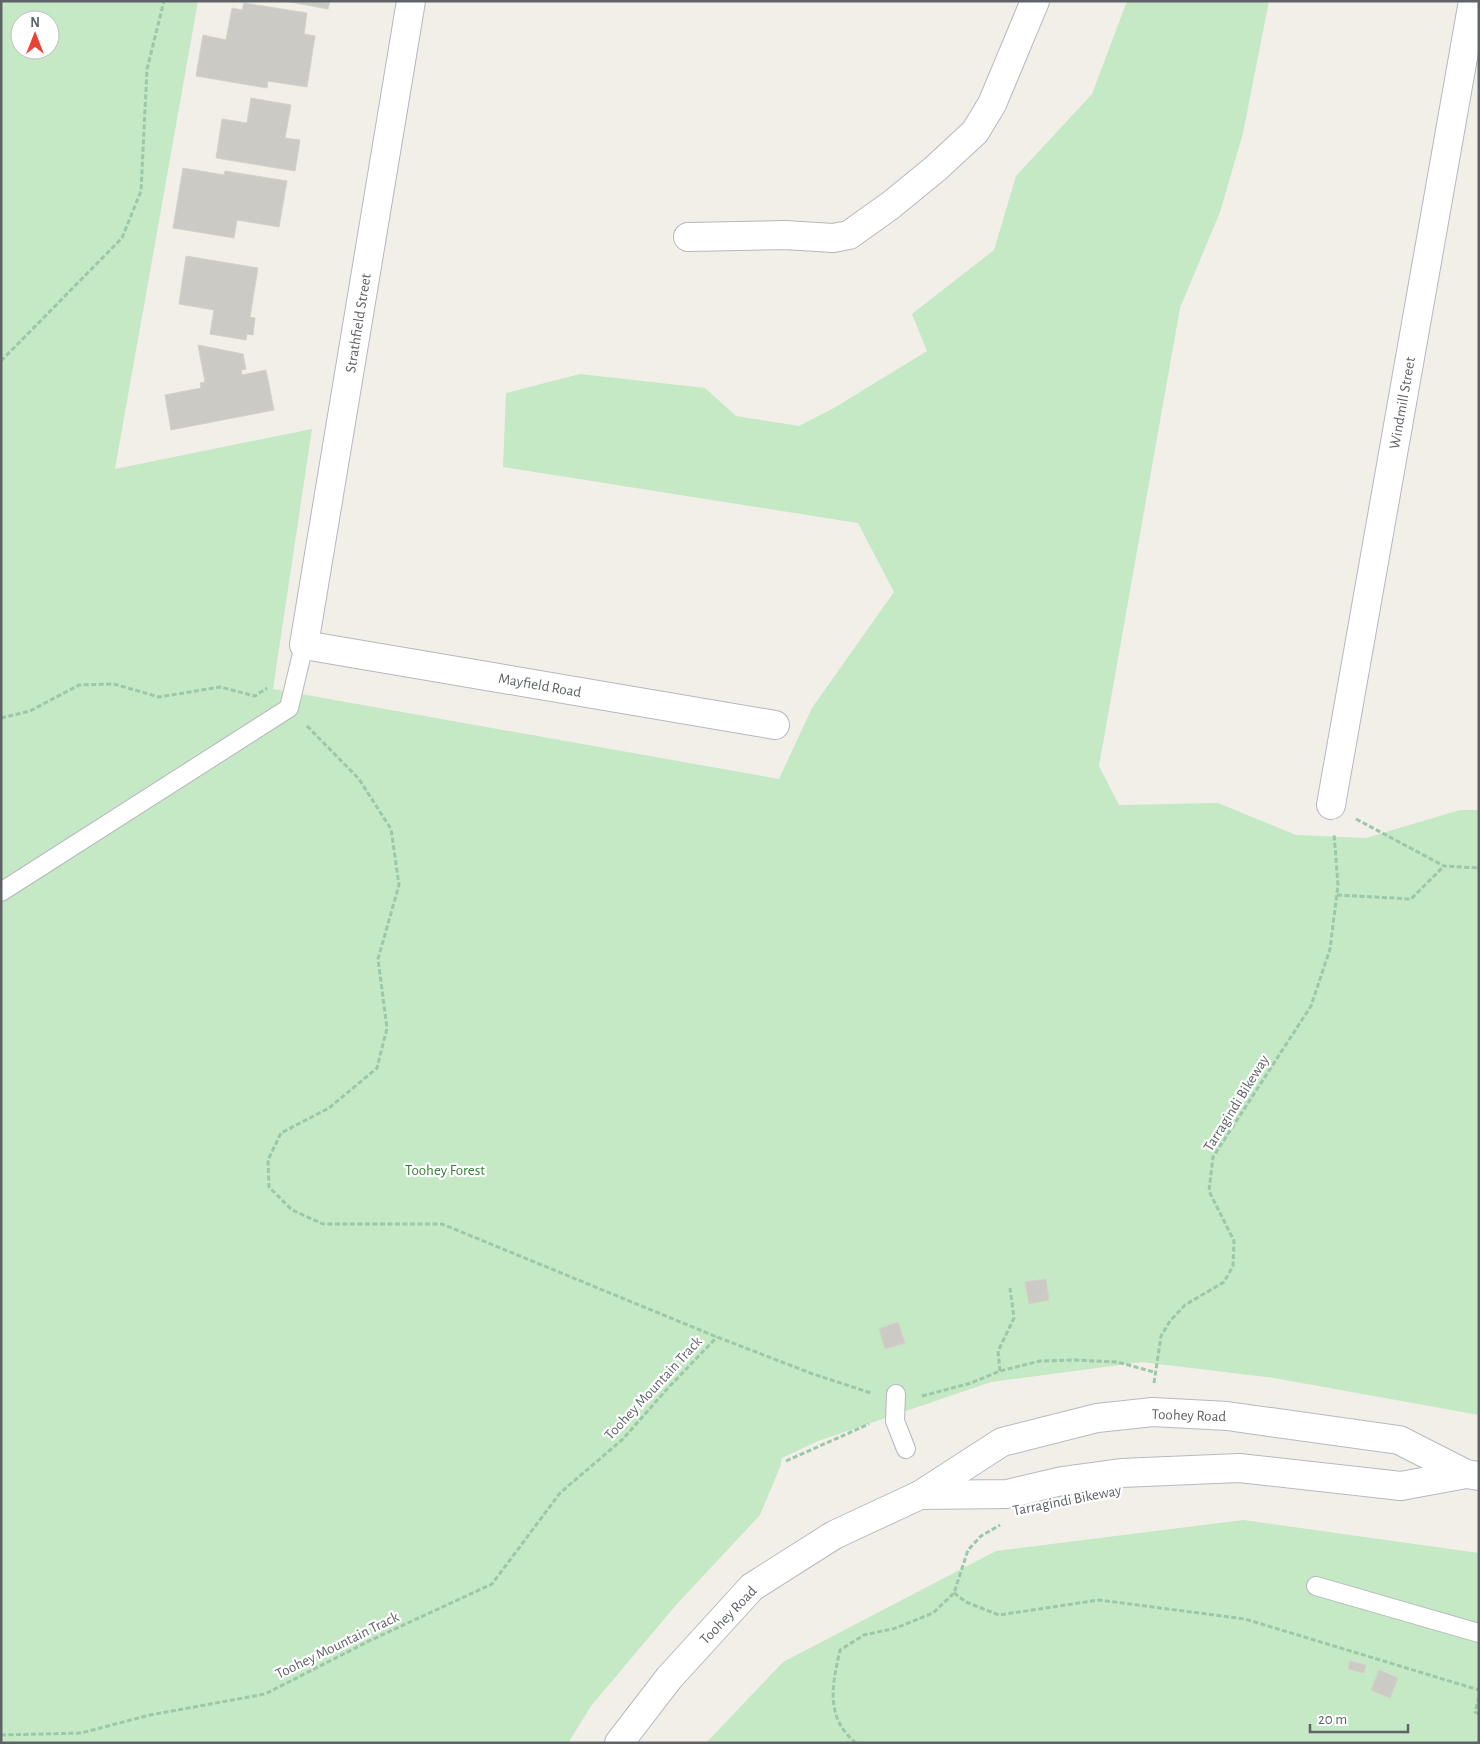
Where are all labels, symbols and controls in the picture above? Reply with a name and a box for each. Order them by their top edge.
north arrow [10,10,60,60]
text: N [30,16,40,30]
street label: Strathfield Street [343,272,374,374]
street label: Windmill Street [1387,356,1418,450]
street label: Mayfield Road [497,671,583,700]
street label: Tarragindi Bikeway [1201,1052,1272,1154]
park label: Toohey Forest [405,1163,485,1178]
street label: Toohey Mountain Track [602,1334,705,1443]
street label: Toohey Road [1151,1407,1227,1424]
street label: Tarragindi Bikeway [1011,1482,1123,1518]
street label: Toohey Road [697,1583,760,1647]
street label: Toohey Mountain Track [273,1609,401,1682]
scale bar [1310,1702,1408,1734]
text: 20 m [1318,1712,1347,1727]

